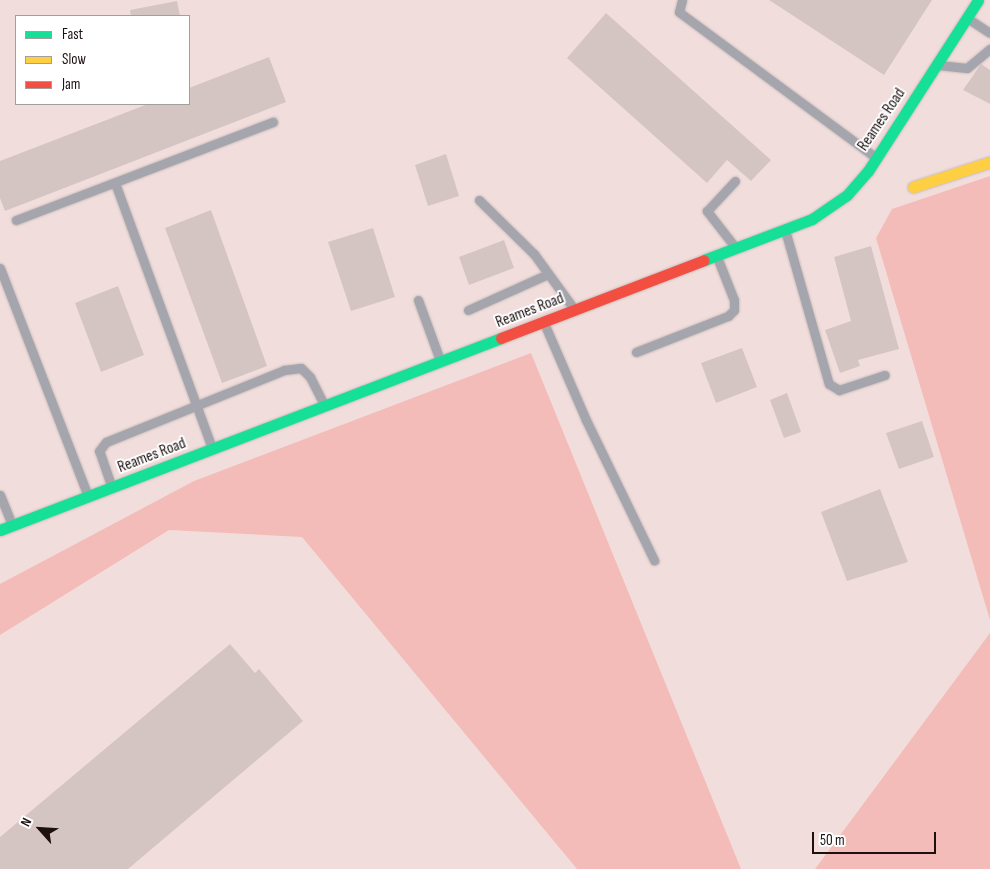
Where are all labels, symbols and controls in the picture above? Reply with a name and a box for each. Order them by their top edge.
legend [15,15,190,105]
text: Fast [62,25,83,44]
text: Slow [62,50,86,69]
text: Jam [62,75,80,94]
street label: Reames Road [854,85,910,155]
street label: Reames Road [493,289,567,333]
street label: Reames Road [115,434,189,478]
north arrow [15,804,65,854]
text: N [17,815,35,829]
scale bar [815,822,939,854]
text: 50 m [820,831,845,850]

